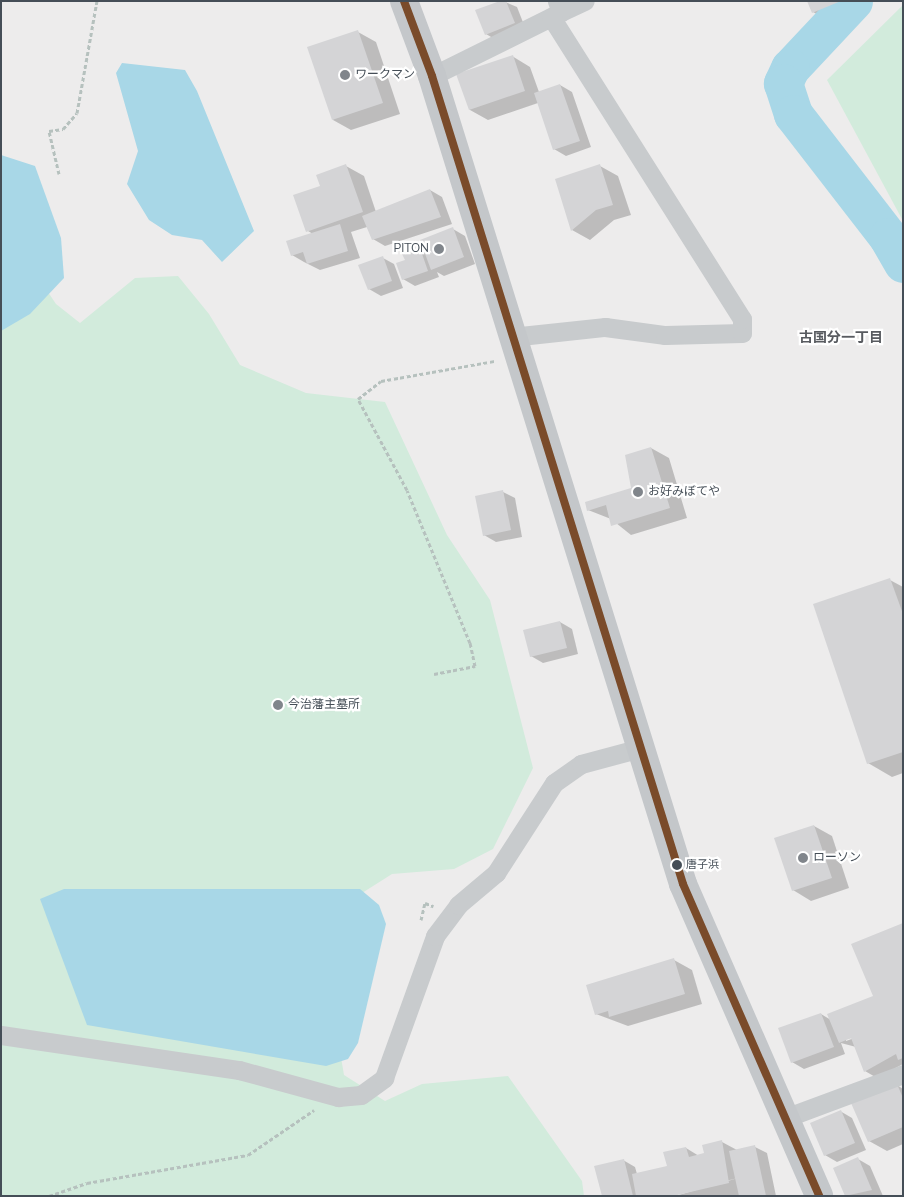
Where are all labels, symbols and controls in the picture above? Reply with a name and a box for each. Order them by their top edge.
place label: ワークマン [355,68,415,82]
marker: ワークマン [339,69,351,81]
place label: PITON [394,242,429,256]
marker: PITON [433,243,445,255]
district label: 古国分一丁目 [799,330,883,346]
place label: お好みぼてや [648,485,720,499]
marker: お好みぼてや [632,486,644,498]
place label: 今治藩主墓所 [288,698,360,712]
marker: 今治藩主墓所 [272,699,284,711]
place label: ローソン [813,851,861,865]
marker: ローソン [797,852,809,864]
place label: 唐子浜 [686,858,719,872]
marker: 唐子浜 [672,860,682,870]

